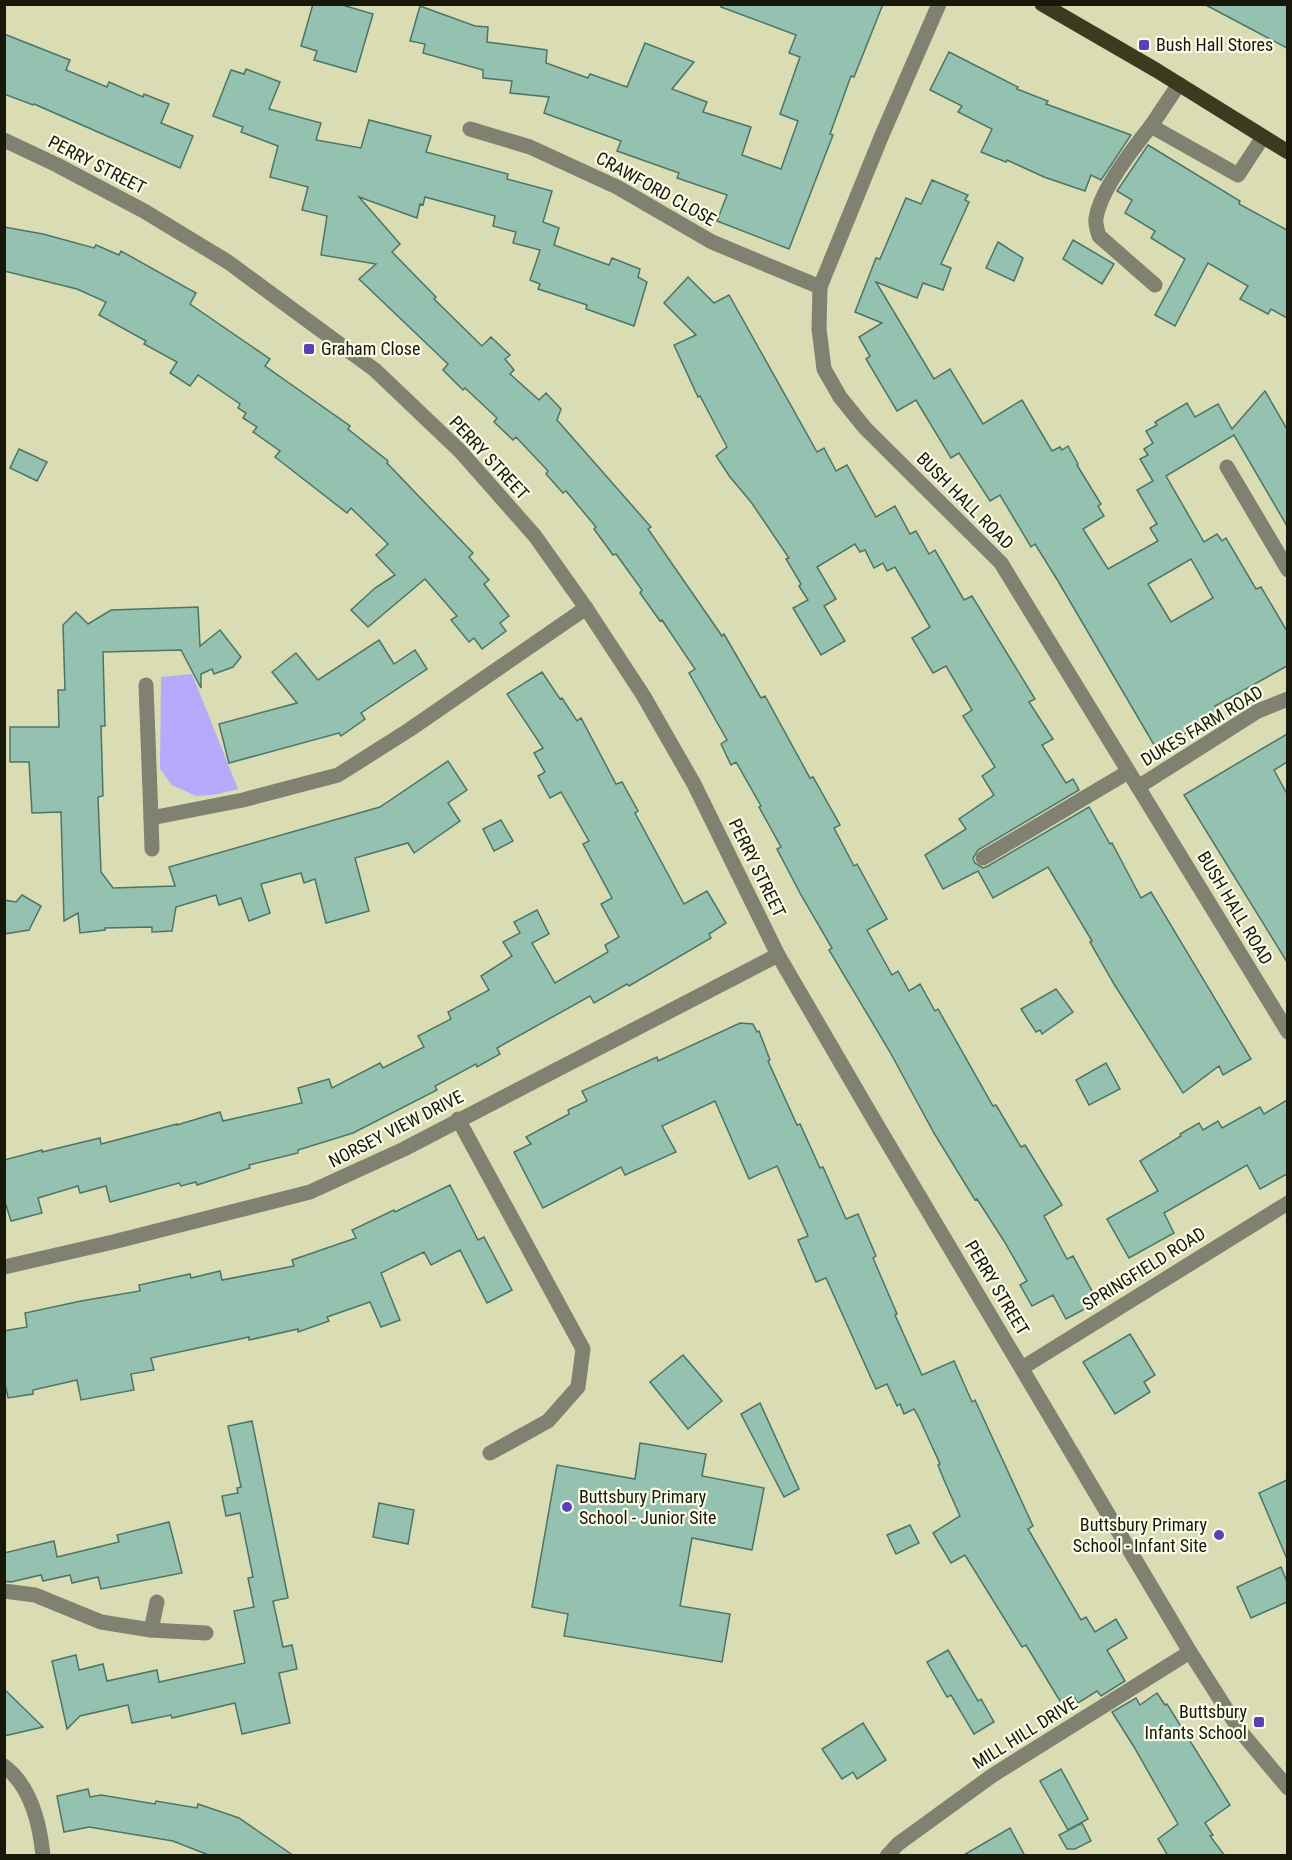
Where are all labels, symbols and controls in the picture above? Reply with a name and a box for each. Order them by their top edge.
place label: Bush Hall Stores [1156,34,1273,55]
marker: Bush Hall Stores [1137,38,1151,52]
street label: PERRY STREET [45,131,150,198]
street label: CRAWFORD CLOSE [593,147,720,230]
place label: Graham Close [321,338,420,359]
marker: Graham Close [302,342,316,356]
street label: PERRY STREET [445,411,533,504]
street label: BUSH HALL ROAD [913,448,1018,553]
street label: DUKES FARM ROAD [1137,681,1266,770]
street label: PERRY STREET [725,815,790,920]
street label: BUSH HALL ROAD [1193,847,1277,968]
street label: NORSEY VIEW DRIVE [325,1086,467,1172]
street label: SPRINGFIELD ROAD [1078,1222,1209,1315]
street label: PERRY STREET [961,1237,1034,1339]
place label: Buttsbury Primary School - Junior Site [579,1486,716,1528]
marker: Buttsbury Primary School - Junior Site [560,1500,574,1514]
place label: Buttsbury Primary School - Infant Site [1073,1514,1207,1556]
marker: Buttsbury Primary School - Infant Site [1212,1528,1226,1542]
street label: MILL HILL DRIVE [968,1692,1081,1773]
place label: Buttsbury Infants School [1145,1701,1248,1743]
marker: Buttsbury Infants School [1252,1715,1266,1729]

